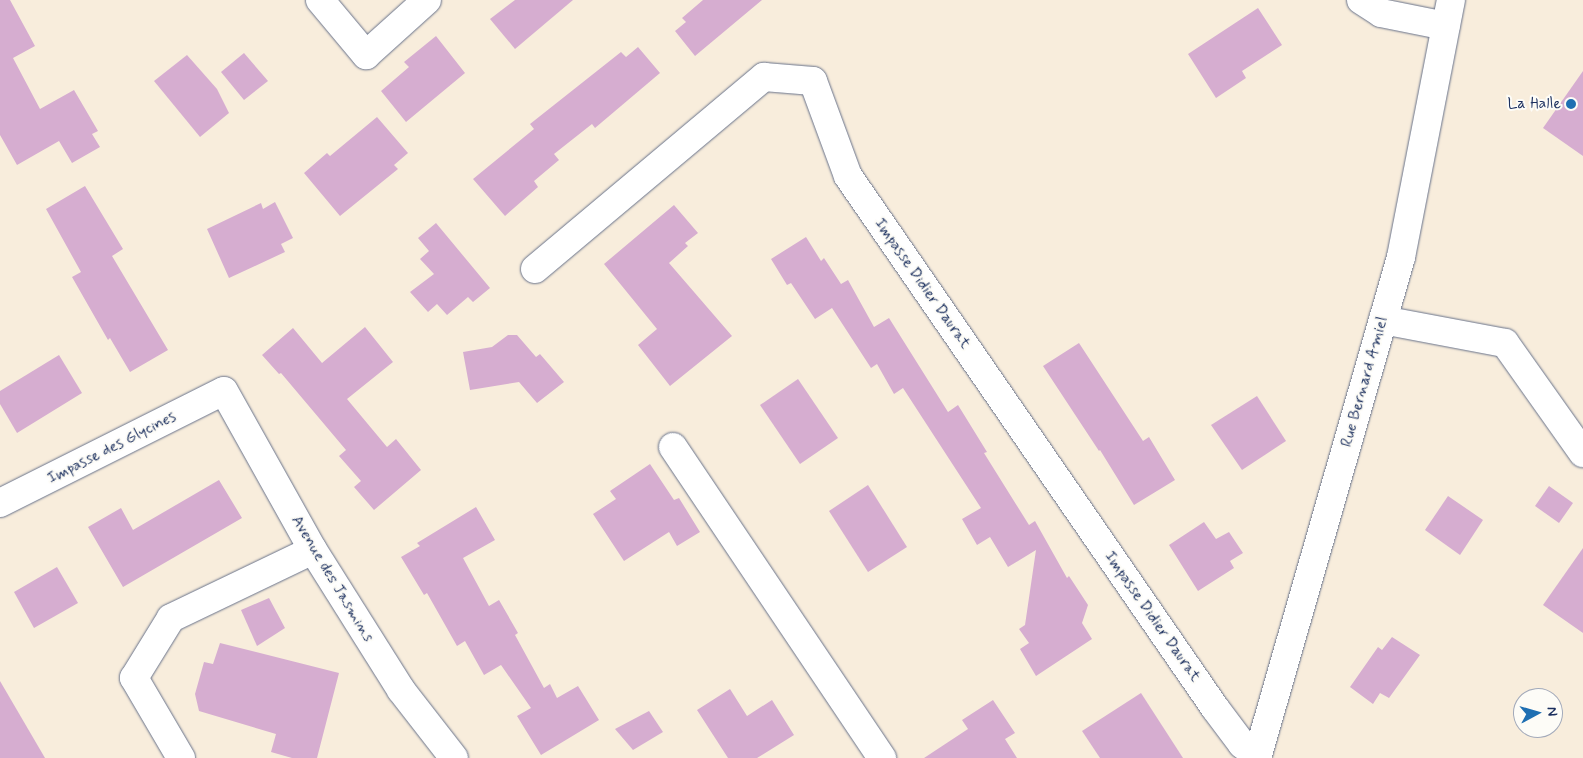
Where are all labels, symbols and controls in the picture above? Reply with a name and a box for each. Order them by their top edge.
place label: La Halle [1505,94,1561,114]
marker: La Halle [1565,98,1577,110]
street label: Impasse Didier Daurat [870,215,974,353]
street label: Rue Bernard Amiel [1338,317,1392,447]
street label: Impasse des Glycines [44,407,180,489]
street label: Avenue des Jasmins [287,513,377,645]
street label: Impasse Didier Daurat [1100,548,1204,686]
north arrow [1513,688,1563,738]
text: N [1542,706,1561,717]

